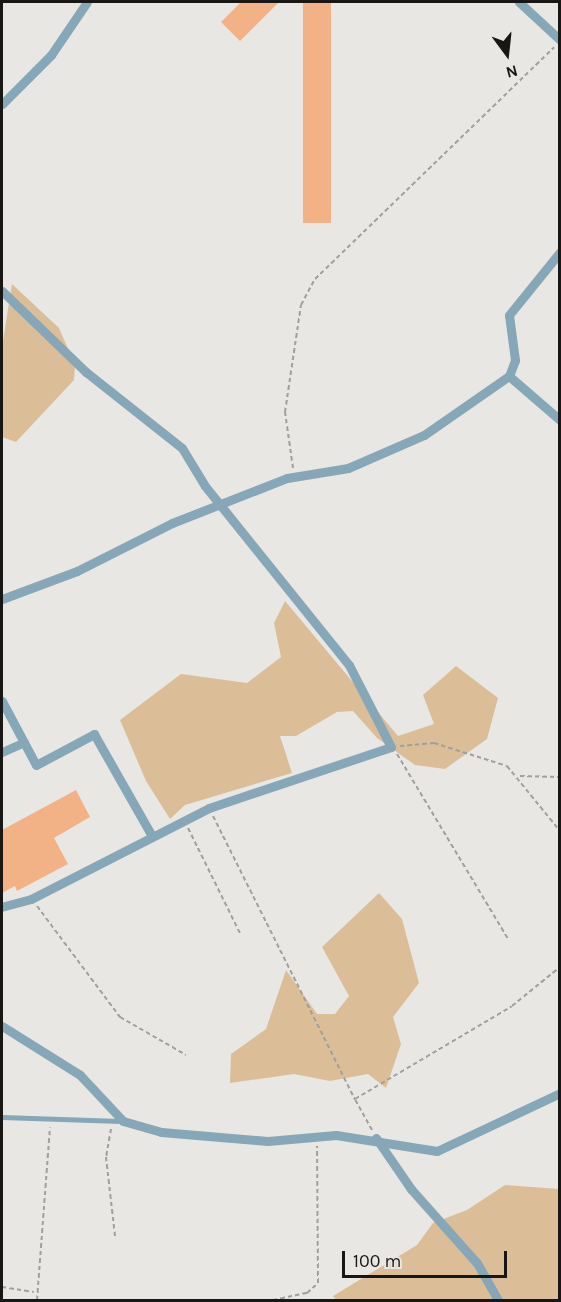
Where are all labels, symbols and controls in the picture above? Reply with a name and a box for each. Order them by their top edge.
north arrow [477,24,537,84]
text: N [504,61,520,83]
scale bar [345,1239,510,1277]
text: 100 m [353,1250,401,1272]

